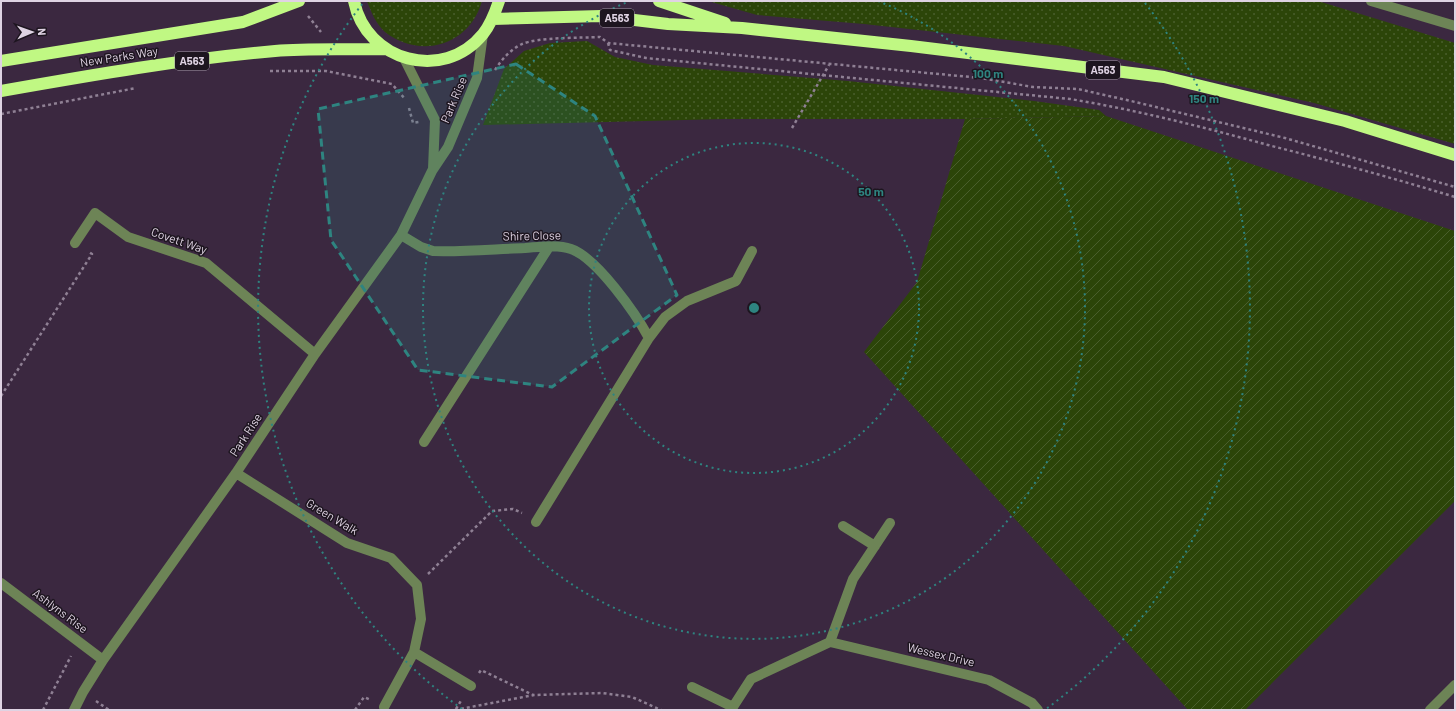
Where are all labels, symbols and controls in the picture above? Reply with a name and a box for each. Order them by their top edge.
road number: A563 [600,9,634,27]
north arrow [12,12,52,52]
text: N [36,28,49,36]
street label: New Parks Way [79,43,159,69]
road number: A563 [175,52,209,70]
road number: A563 [1086,61,1120,79]
text: 100 m [973,66,1003,80]
street label: Park Rise [437,75,469,125]
text: 150 m [1189,91,1219,105]
text: 50 m [858,184,884,198]
street label: Covett Way [150,224,209,256]
street label: Shire Close [503,227,561,243]
centre of rings [747,301,761,315]
street label: Park Rise [226,410,264,459]
street label: Green Walk [304,495,361,537]
street label: Ashlyns Rise [30,585,91,635]
street label: Wessex Drive [906,639,976,669]

